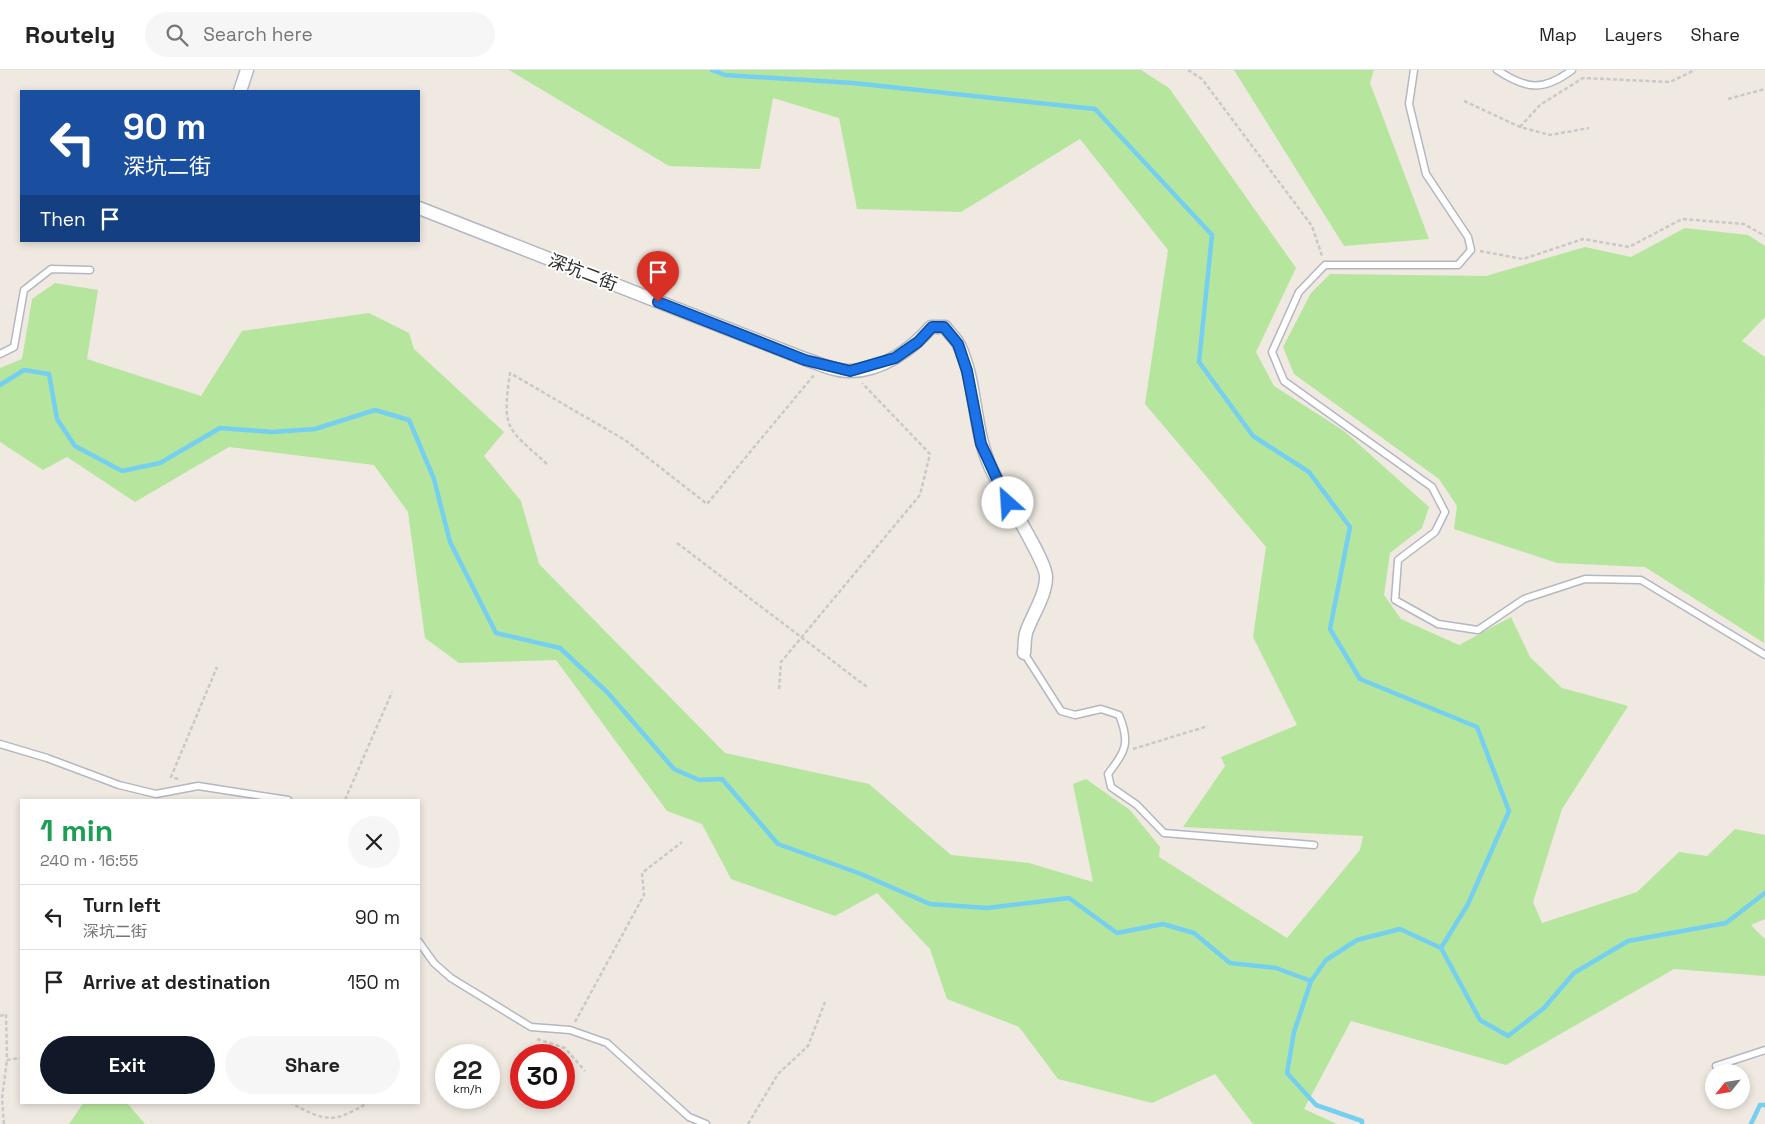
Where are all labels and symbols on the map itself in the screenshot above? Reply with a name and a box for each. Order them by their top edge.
street label: 深坑二街 [545,248,621,296]
pin [637,251,679,302]
position arrow [981,476,1033,528]
speed limit sign: 30 [510,1044,575,1109]
north arrow [1705,1064,1750,1109]

